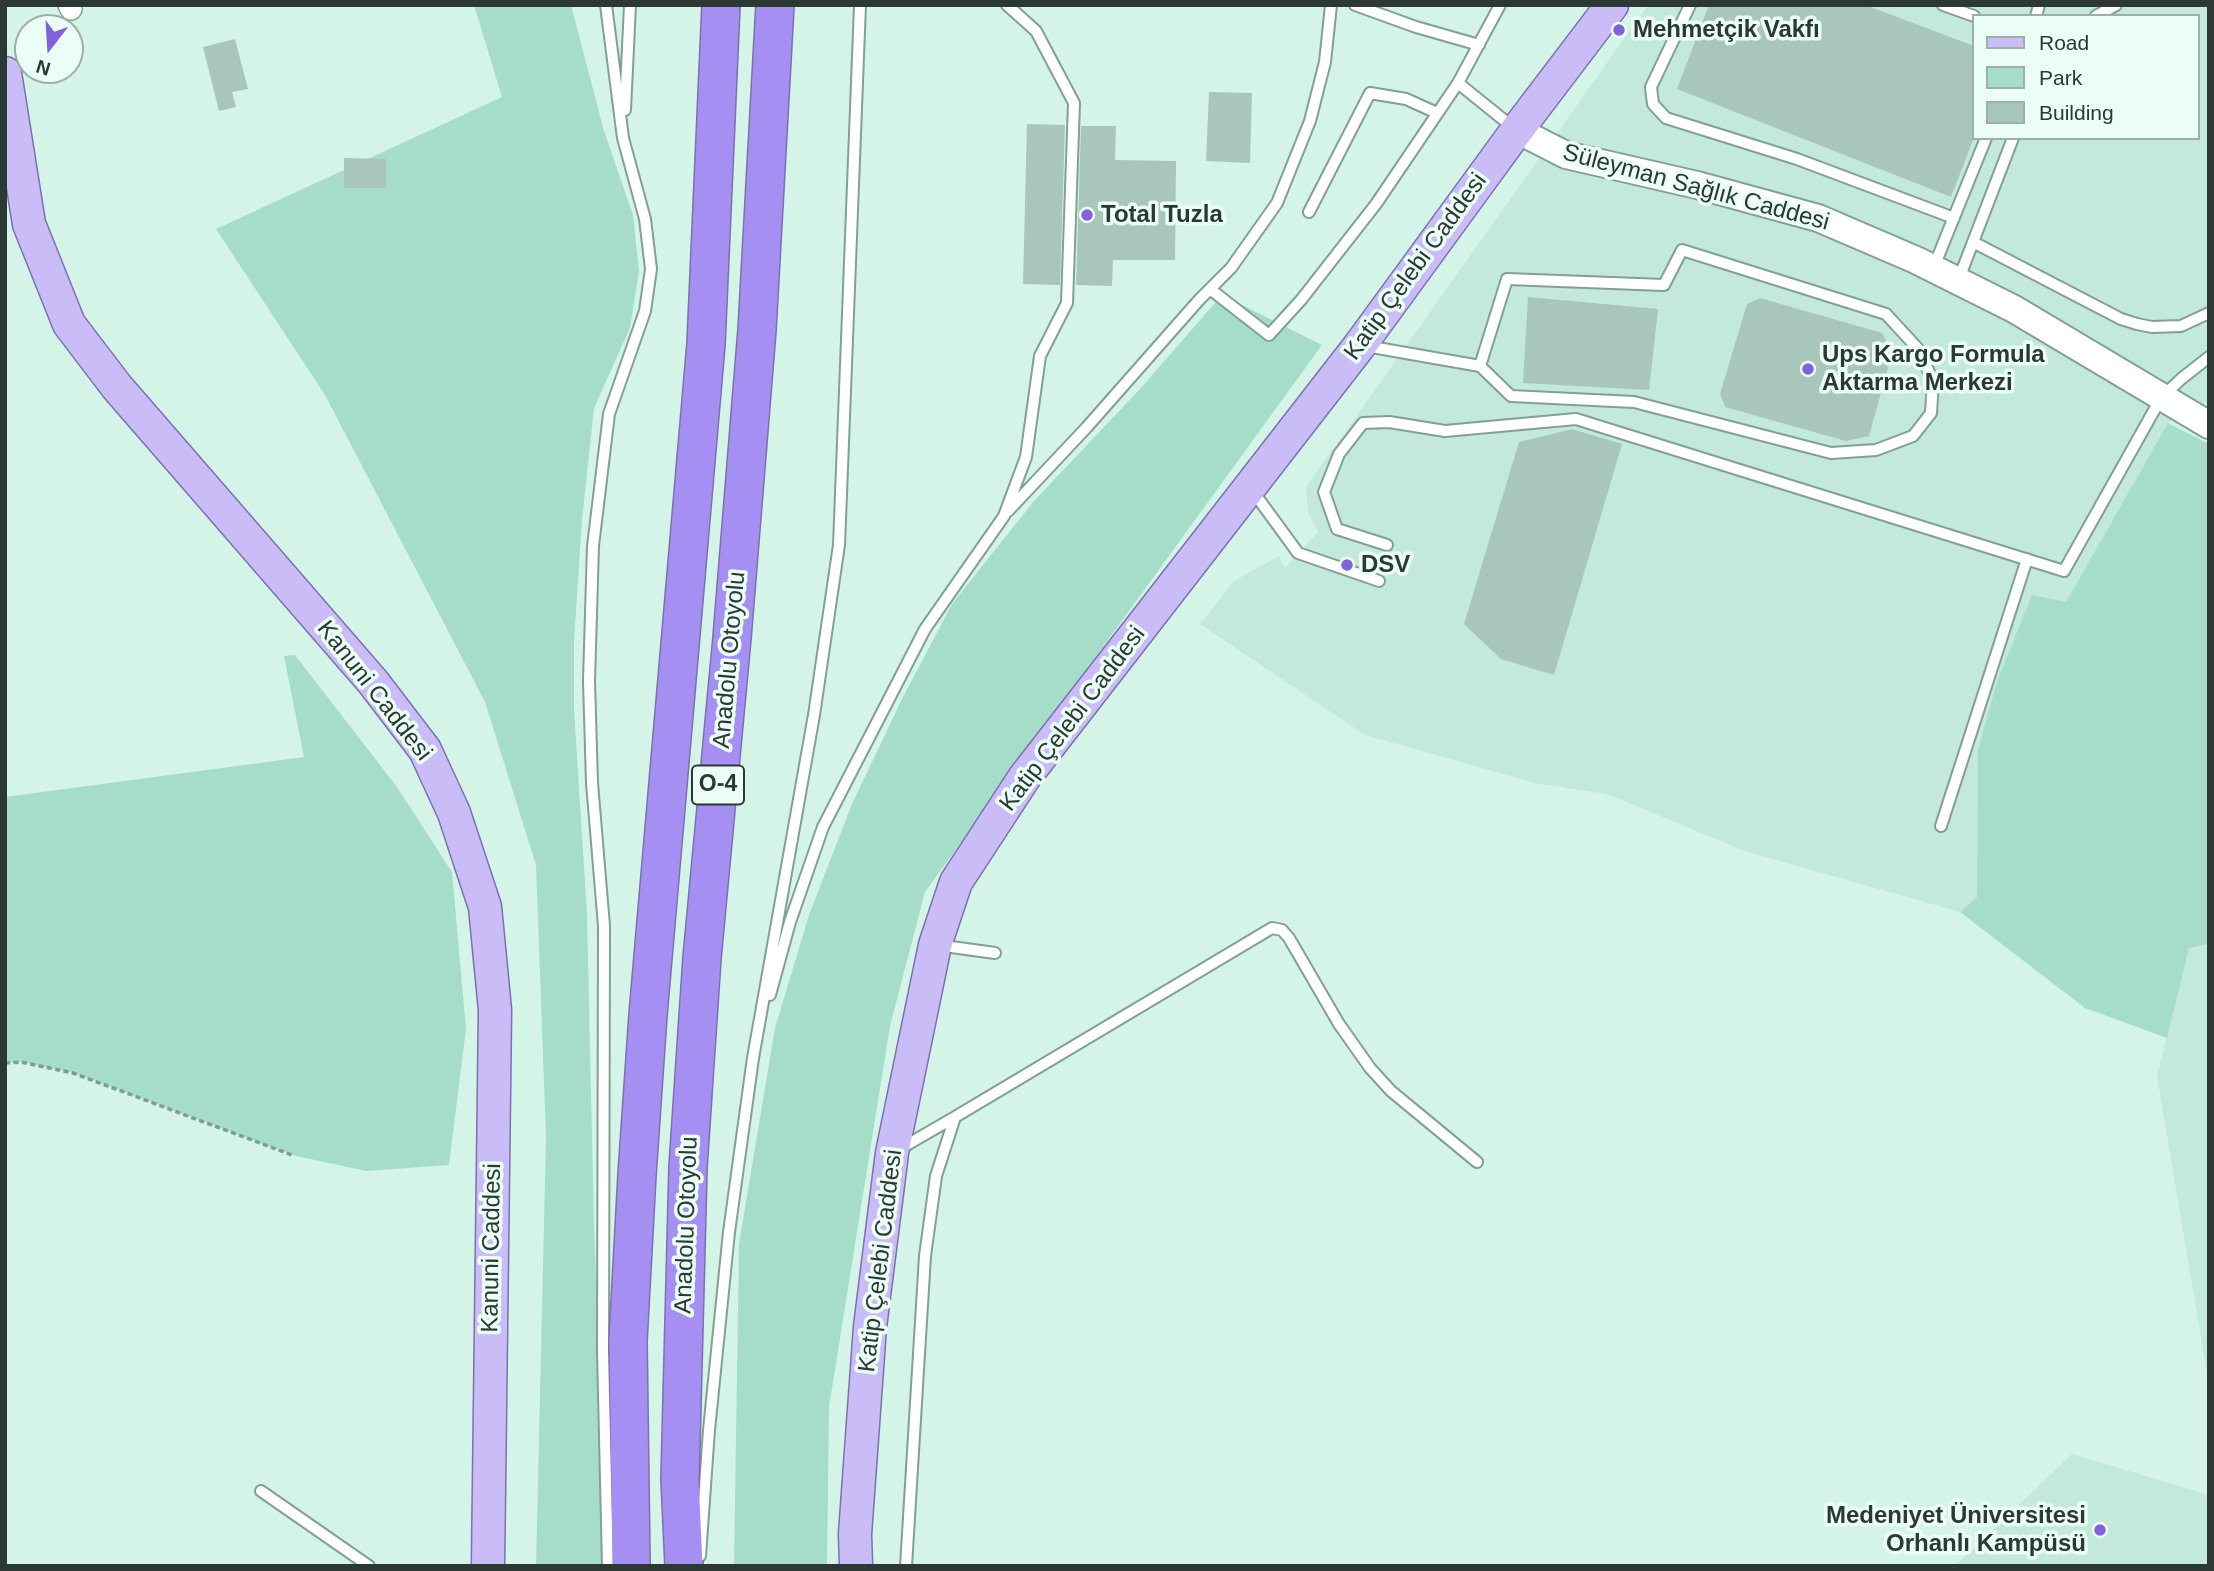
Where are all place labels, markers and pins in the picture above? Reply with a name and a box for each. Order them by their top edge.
place label: Mehmetçik Vakfı [1633,16,1820,44]
marker: Mehmetçik Vakfı [1611,22,1627,38]
place label: Total Tuzla [1101,201,1223,229]
marker: Total Tuzla [1079,207,1095,223]
place label: Ups Kargo Formula Aktarma Merkezi [1822,341,2045,397]
marker: Ups Kargo Formula Aktarma Merkezi [1800,361,1816,377]
place label: DSV [1361,551,1410,579]
marker: DSV [1339,557,1355,573]
place label: Medeniyet Üniversitesi Orhanlı Kampüsü [1826,1502,2086,1558]
marker: Medeniyet Üniversitesi Orhanlı Kampüsü [2092,1522,2108,1538]

